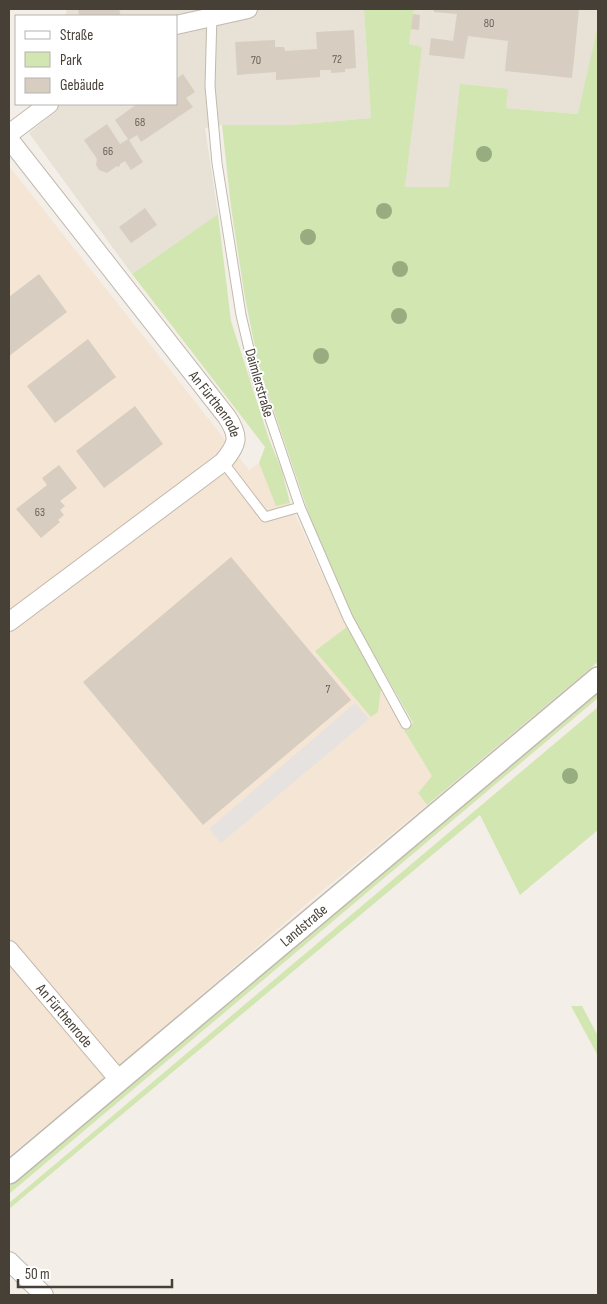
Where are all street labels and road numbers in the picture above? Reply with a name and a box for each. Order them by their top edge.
street label: Daimlerstraße [240,346,278,420]
street label: An Fürthenrode [184,366,245,439]
street label: Landstraße [276,900,331,951]
street label: An Fürthenrode [31,979,97,1052]

